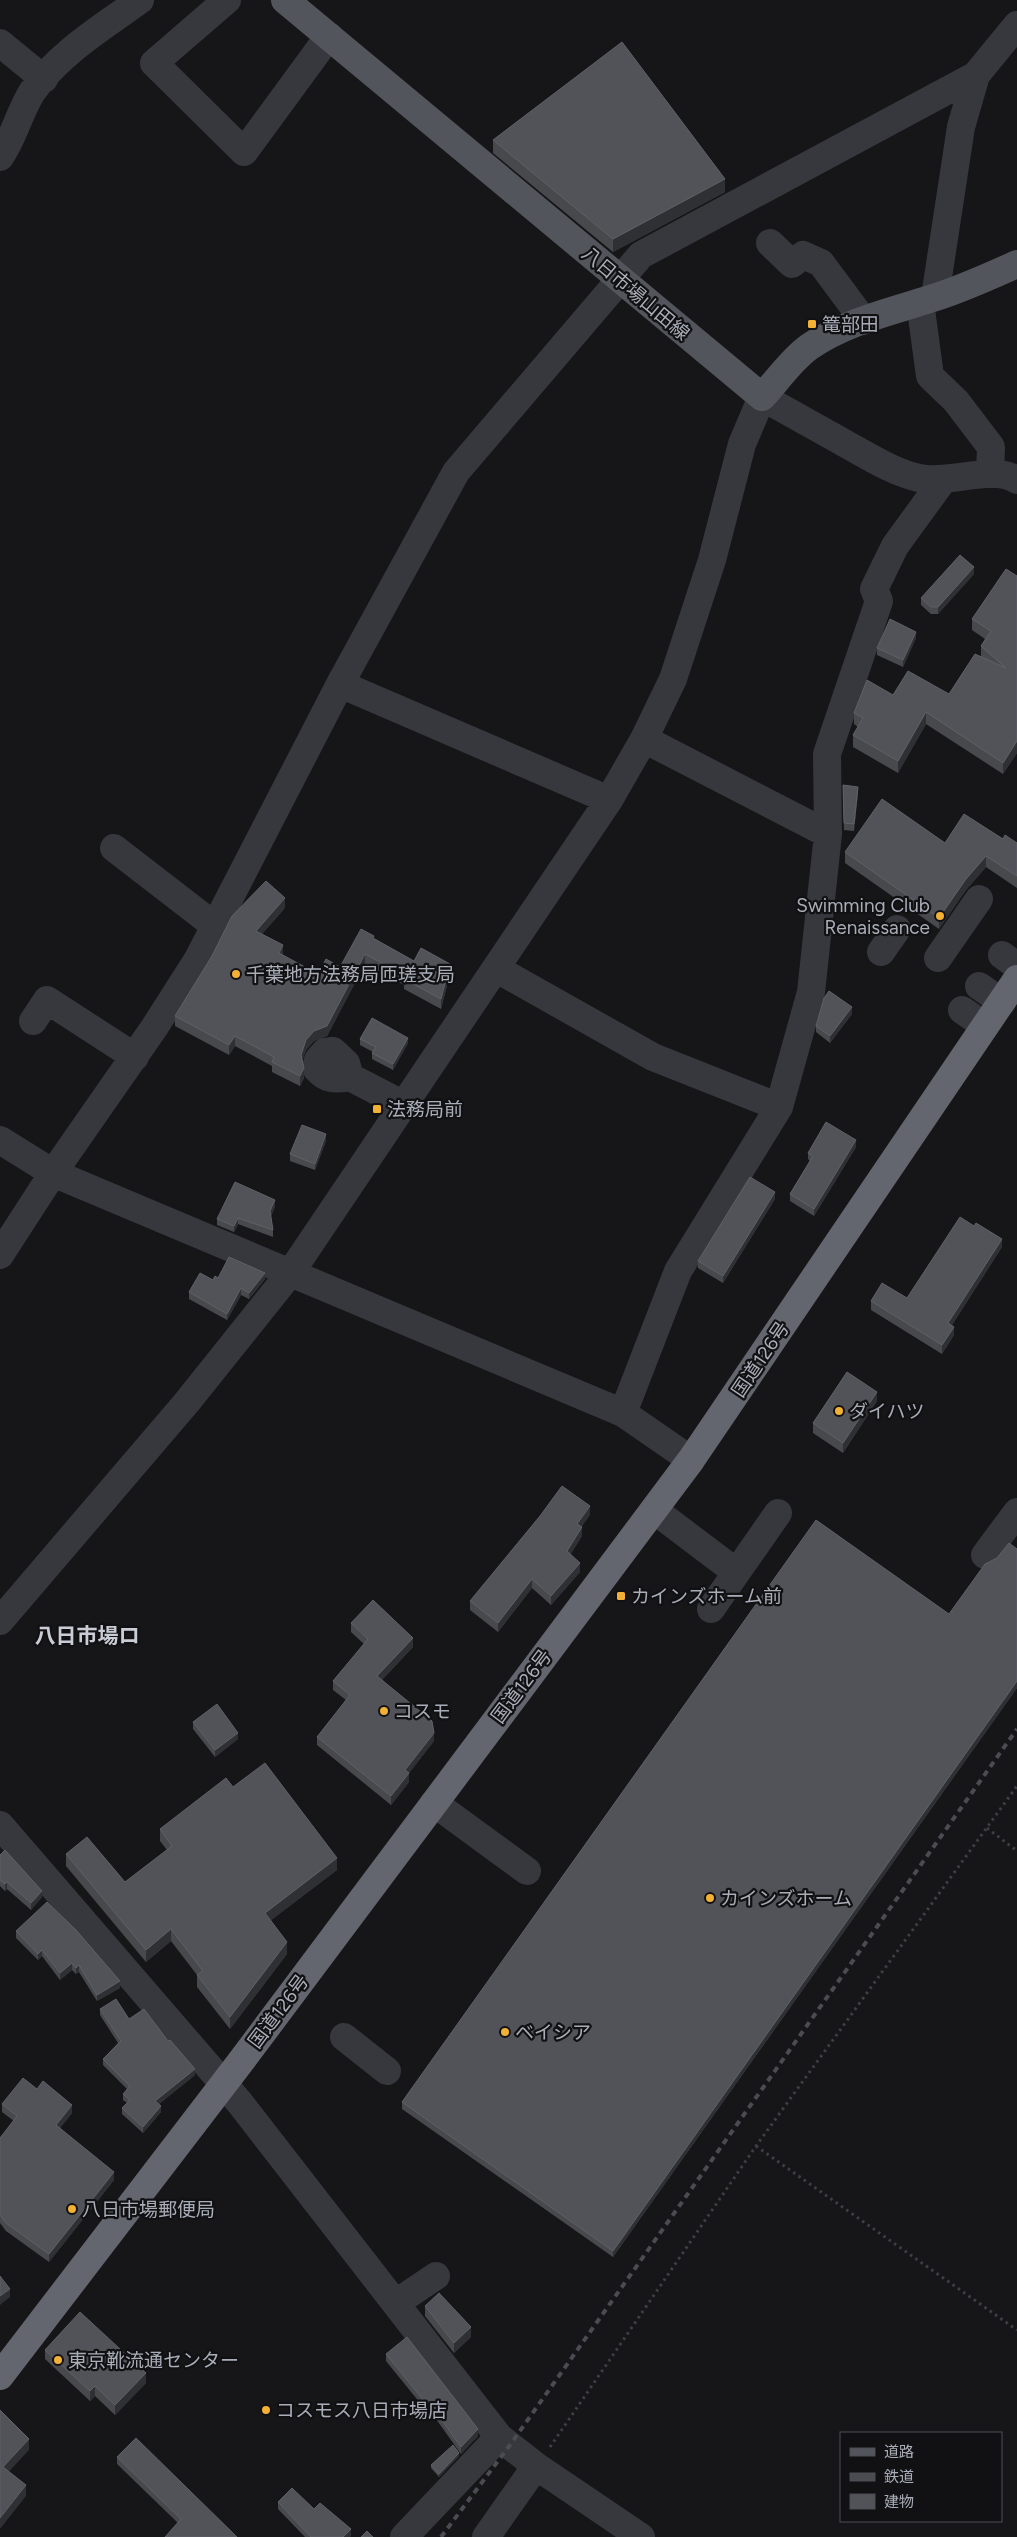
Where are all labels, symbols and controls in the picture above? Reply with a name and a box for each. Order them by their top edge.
street label: 八日市場山田線 [577,242,694,345]
place label: 篭部田 [822,313,879,336]
marker: 篭部田 [806,318,818,330]
place label: Swimming Club Renaissance [796,894,930,939]
marker: Swimming Club Renaissance [934,910,946,922]
place label: 千葉地方法務局匝瑳支局 [246,963,455,986]
marker: 千葉地方法務局匝瑳支局 [230,968,242,980]
place label: 法務局前 [387,1098,463,1121]
marker: 法務局前 [371,1103,383,1115]
street label: 国道126号 [727,1317,794,1401]
place label: ダイハツ [849,1400,925,1423]
marker: ダイハツ [833,1405,845,1417]
place label: カインズホーム前 [631,1585,782,1608]
marker: カインズホーム前 [615,1590,627,1602]
district label: 八日市場ロ [35,1623,140,1648]
street label: 国道126号 [486,1645,557,1728]
place label: コスモ [394,1700,451,1723]
marker: コスモ [378,1705,390,1717]
place label: カインズホーム [720,1887,852,1910]
marker: カインズホーム [704,1892,716,1904]
street label: 国道126号 [243,1970,314,2053]
place label: ベイシア [515,2021,591,2044]
marker: ベイシア [499,2026,511,2038]
place label: 八日市場郵便局 [82,2198,215,2221]
marker: 八日市場郵便局 [66,2203,78,2215]
place label: 東京靴流通センター [68,2349,239,2372]
marker: 東京靴流通センター [52,2354,64,2366]
place label: コスモス八日市場店 [276,2399,447,2422]
marker: コスモス八日市場店 [260,2404,272,2416]
legend [840,2432,1002,2522]
text: 道路 [884,2443,914,2461]
text: 鉄道 [884,2468,914,2486]
text: 建物 [884,2493,914,2511]

